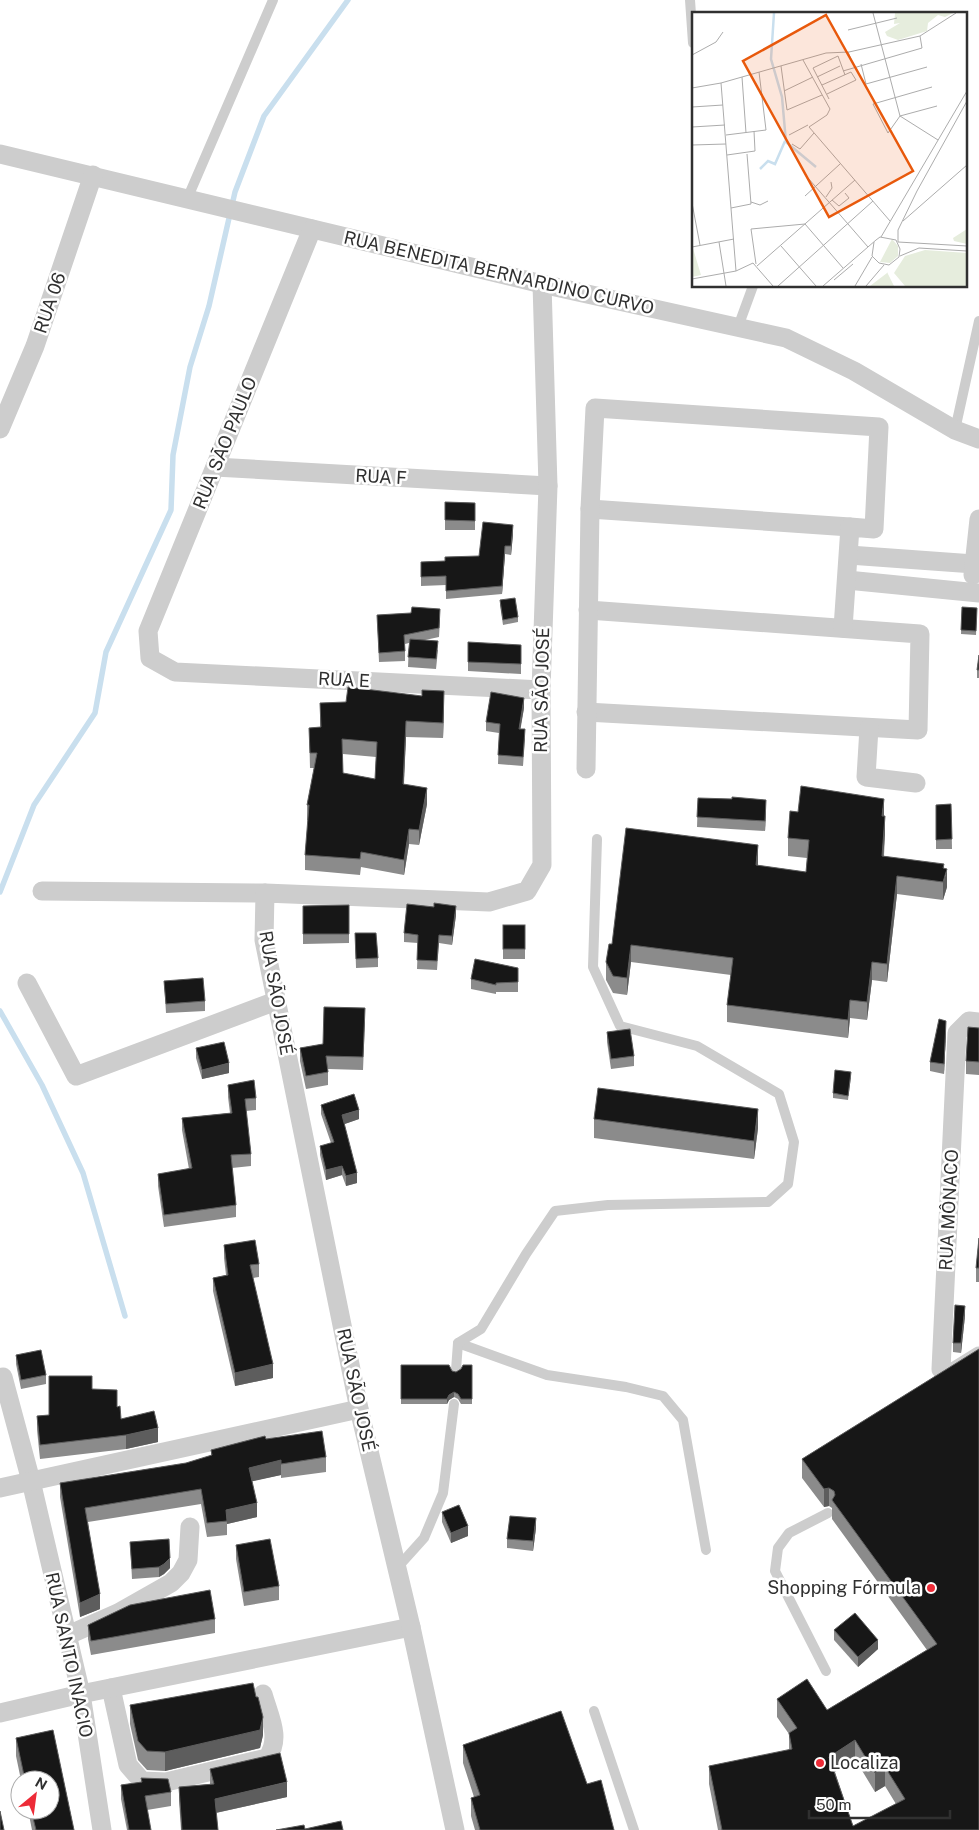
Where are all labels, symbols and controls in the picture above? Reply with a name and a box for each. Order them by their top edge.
inset map [692,12,966,288]
street label: RUA BENEDITA BERNARDINO CURVO [342,227,656,318]
street label: RUA 06 [29,270,70,336]
street label: RUA SÃO PAULO [187,373,261,512]
street label: RUA F [355,465,407,488]
street label: RUA SÃO JOSÉ [529,627,553,753]
street label: RUA E [317,668,371,691]
street label: RUA SÃO JOSÉ [255,929,299,1057]
street label: RUA MÔNACO [935,1149,962,1271]
street label: RUA SÃO JOSÉ [333,1326,381,1454]
street label: RUA SANTO INACIO [42,1570,97,1740]
place label: Shopping Fórmula [767,1577,921,1598]
marker: Shopping Fórmula [925,1582,937,1594]
place label: Localiza [830,1752,898,1773]
marker: Localiza [814,1757,826,1769]
north arrow [10,1770,60,1820]
text: N [33,1774,50,1793]
scale bar [809,1788,950,1820]
text: 50 m [816,1796,851,1813]

